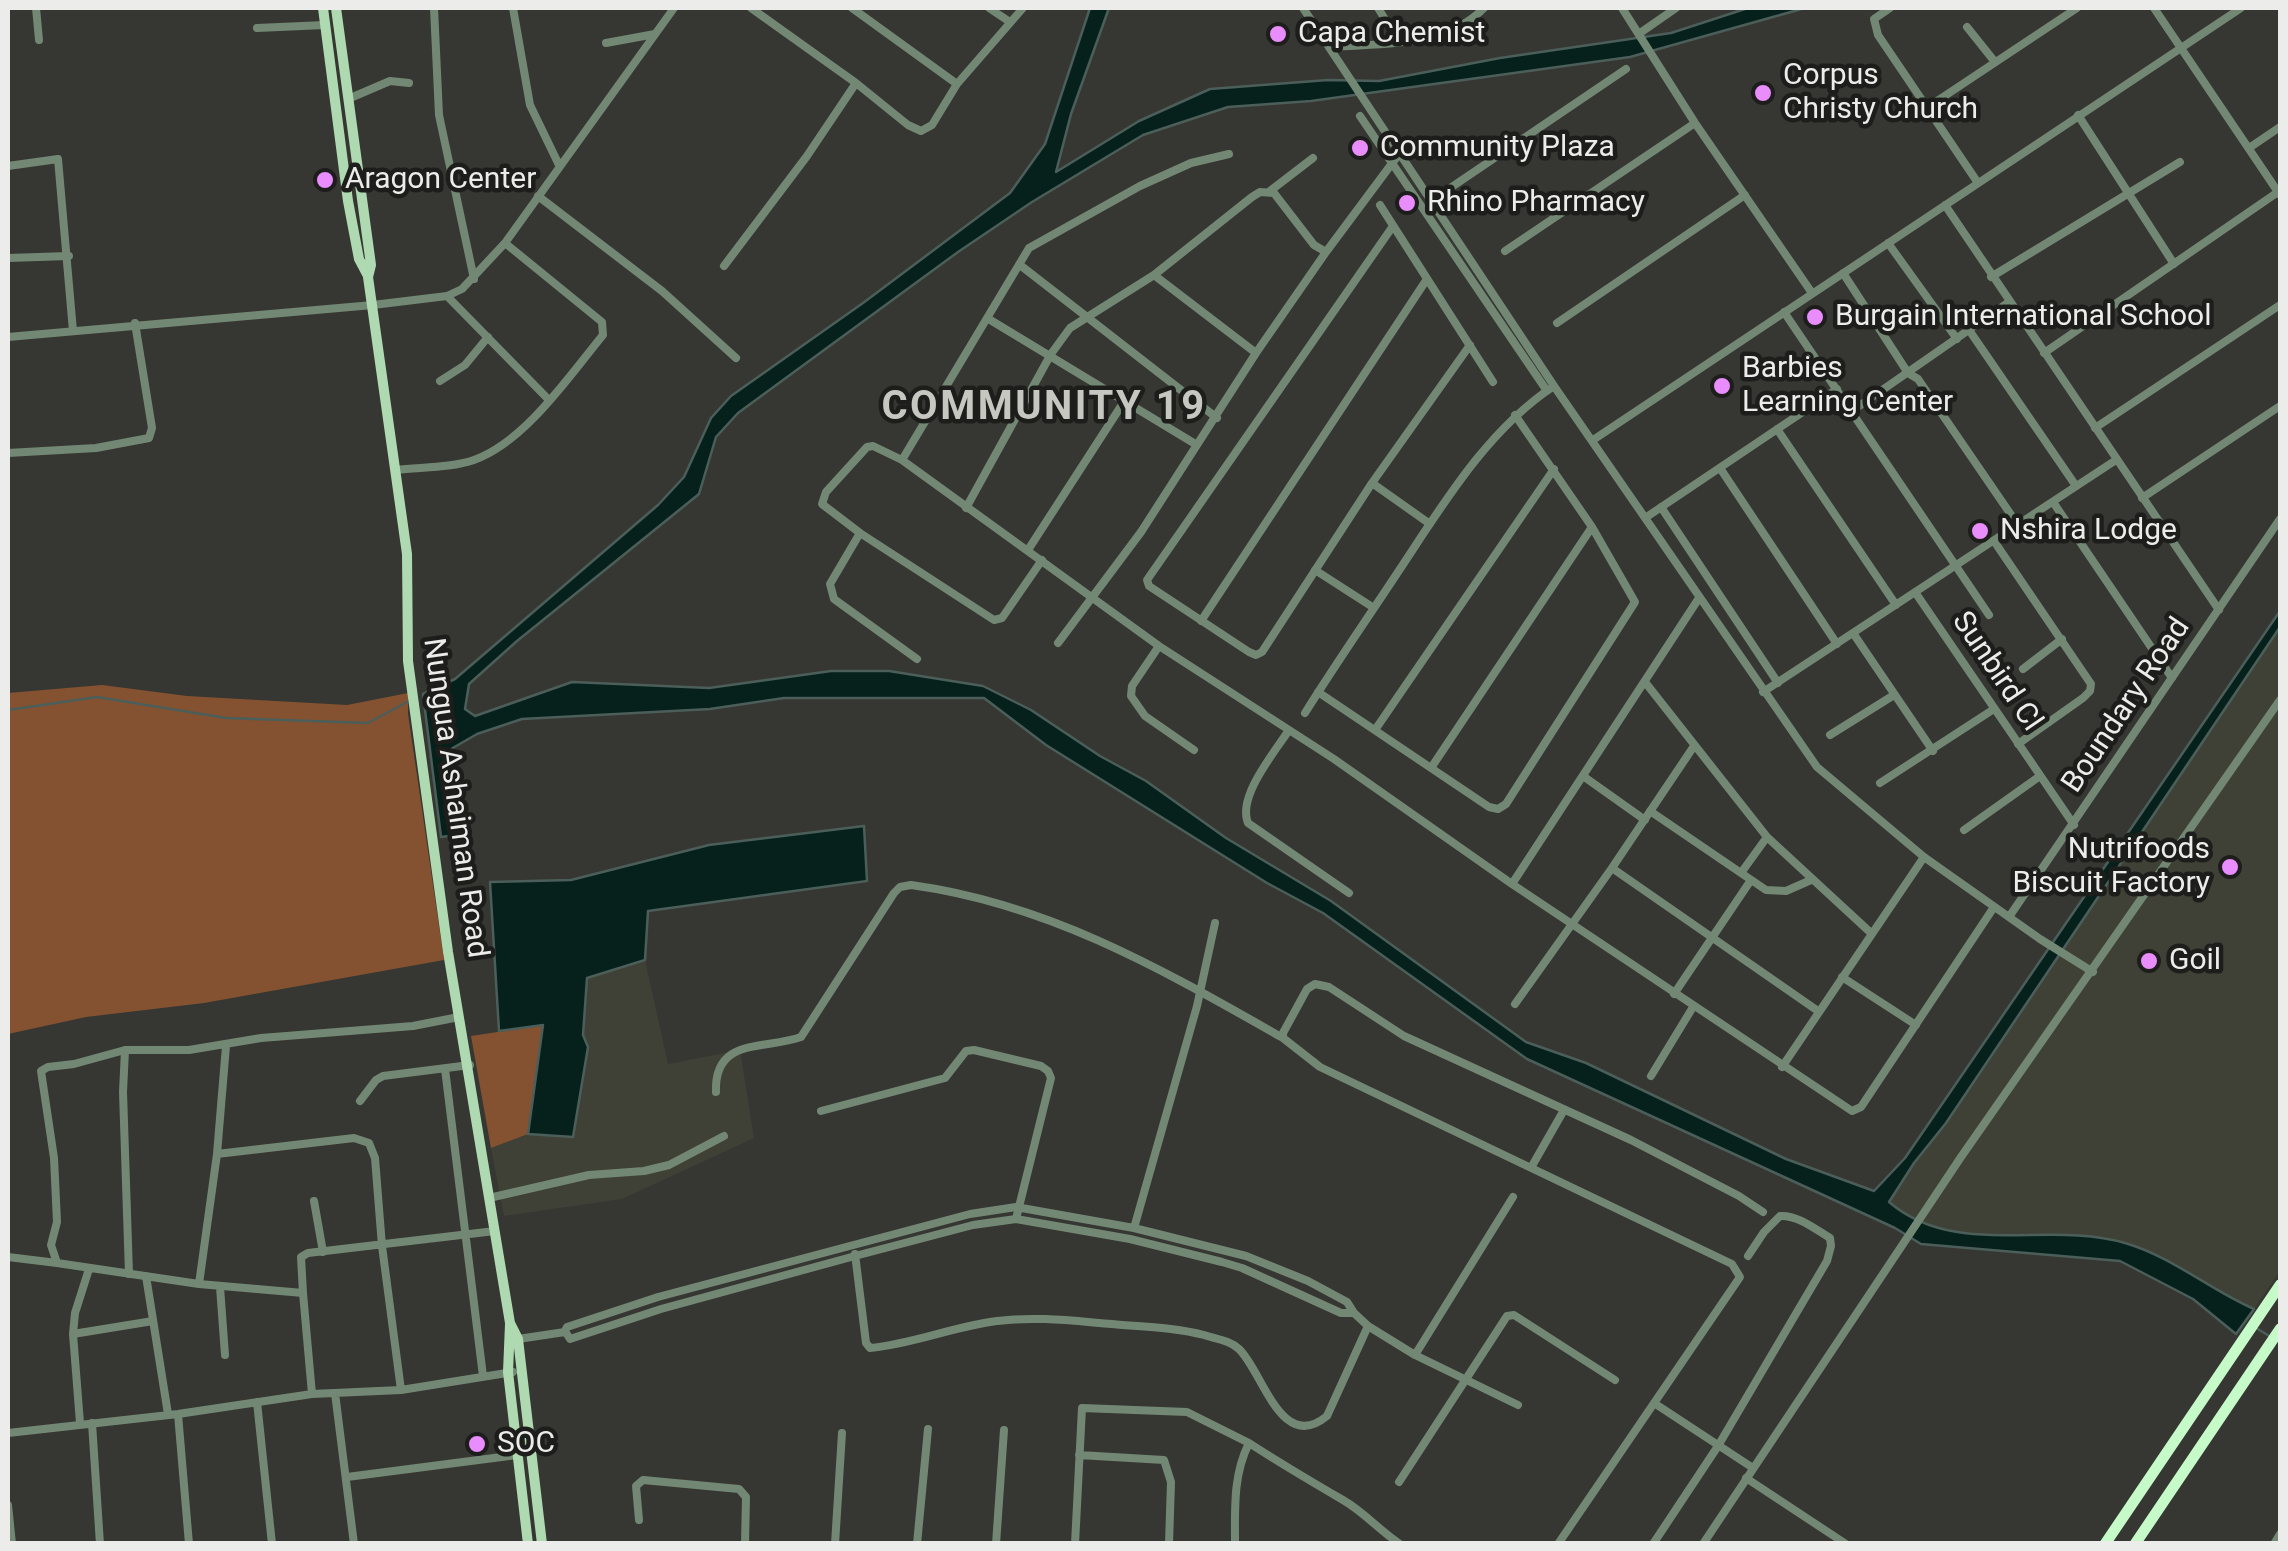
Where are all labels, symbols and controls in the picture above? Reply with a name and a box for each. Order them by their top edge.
place label: Capa Chemist [1298,16,1485,52]
marker: Capa Chemist [1267,23,1289,45]
place label: Corpus Christy Church [1783,58,1978,128]
marker: Corpus Christy Church [1752,82,1774,104]
place label: Community Plaza [1380,130,1615,166]
marker: Community Plaza [1349,137,1371,159]
place label: Aragon Center [345,162,536,198]
marker: Aragon Center [314,169,336,191]
place label: Rhino Pharmacy [1427,185,1645,221]
marker: Rhino Pharmacy [1396,192,1418,214]
place label: Burgain International School [1835,299,2211,335]
marker: Burgain International School [1804,306,1826,328]
place label: Barbies Learning Center [1742,351,1953,422]
marker: Barbies Learning Center [1711,375,1733,397]
district label: COMMUNITY 19 [881,385,1207,433]
place label: Nshira Lodge [2000,513,2177,549]
marker: Nshira Lodge [1969,520,1991,542]
street label: Sunbird Cl [1943,606,2049,738]
street label: Boundary Road [2055,612,2199,800]
street label: Nungua Ashaiman Road [414,636,494,960]
place label: Nutrifoods Biscuit Factory [2012,832,2210,902]
marker: Nutrifoods Biscuit Factory [2219,856,2241,878]
place label: Goil [2169,943,2221,979]
marker: Goil [2138,950,2160,972]
place label: SOC [497,1426,555,1462]
marker: SOC [466,1433,488,1455]

